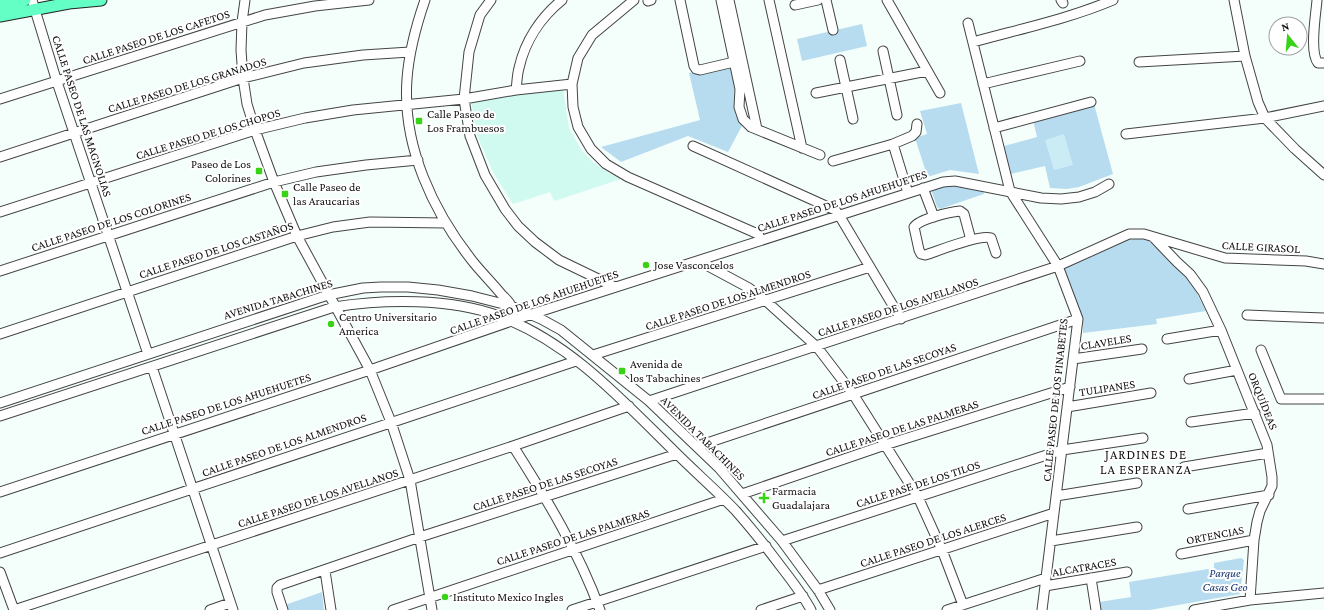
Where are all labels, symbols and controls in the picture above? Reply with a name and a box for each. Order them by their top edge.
street label: CALLE PASEO DE LOS CAFETOS [81,6,232,67]
north arrow [1268,16,1308,56]
text: N [1280,19,1291,33]
street label: CALLE PASEO DE LAS MAGNOLIAS [49,34,115,199]
street label: CALLE PASEO DE LOS GRANADOS [106,54,268,116]
street label: CALLE PASEO DE LOS CHOPOS [134,105,282,163]
place label: Calle Paseo de Los Frambuesos [427,107,504,135]
marker: Calle Paseo de Los Frambuesos [414,116,424,126]
place label: Paseo de Los Colorines [191,157,251,185]
marker: Paseo de Los Colorines [254,166,264,176]
street label: CALLE PASEO DE LOS AHUEHUETES [755,167,929,235]
place label: Calle Paseo de las Araucarias [293,180,361,208]
street label: CALLE PASEO DE LOS COLORINES [29,189,193,254]
marker: Calle Paseo de las Araucarias [280,189,290,199]
street label: CALLE PASEO DE LOS CASTAÑOS [137,218,295,282]
street label: CALLE GIRASOL [1221,238,1301,256]
place label: Jose Vasconcelos [653,258,734,272]
marker: Jose Vasconcelos [641,260,651,270]
street label: CALLE PASEO DE LOS AHUEHUETES [448,266,621,338]
street label: CALLE PASEO DE LOS ALMENDROS [643,266,813,333]
street label: CALLE PASEO DE LOS AVELLANOS [816,274,980,340]
street label: AVENIDA TABACHINES [222,276,335,322]
place label: Centro Universitario America [339,310,437,338]
street label: CALLE PASEO DE LOS PINABETES [1039,317,1071,482]
marker: Centro Universitario America [326,319,336,329]
street label: CLAVELES [1080,331,1133,353]
street label: CALLE PASEO DE LAS SECOYAS [810,340,958,402]
place label: Avenida de los Tabachines [630,357,701,385]
marker: Avenida de los Tabachines [617,366,627,376]
street label: CALLE PASEO DE LOS AHUEHUETES [139,370,313,438]
street label: ORQUÍDEAS [1245,370,1281,432]
street label: TULIPANES [1078,377,1136,399]
street label: AVENIDA TABACHINES [658,393,748,483]
street label: CALLE PASEO DE LAS PALMERAS [824,396,981,459]
street label: CALLE PASEO DE LOS ALMENDROS [200,410,369,480]
district label: JARDINES DE LA ESPERANZA [1100,447,1192,477]
street label: CALLE PASEO DE LAS SECOYAS [471,454,620,514]
street label: CALLE PASE DE LOS TILOS [854,457,982,511]
street label: CALLE PASEO DE LOS AVELLANOS [236,465,400,531]
place label: Farmacia Guadalajara [772,484,831,512]
marker: Farmacia Guadalajara [759,493,769,503]
street label: CALLE PASEO DE LAS PALMERAS [495,505,652,568]
street label: CALLE PASEO DE LOS ALERCES [858,510,1008,570]
street label: ORTENCIAS [1185,522,1245,547]
street label: ALCATRACES [1051,554,1118,580]
park label: Parque Casas Geo [1202,566,1248,594]
place label: Instituto Mexico Ingles [453,590,564,604]
marker: Instituto Mexico Ingles [440,592,450,602]

